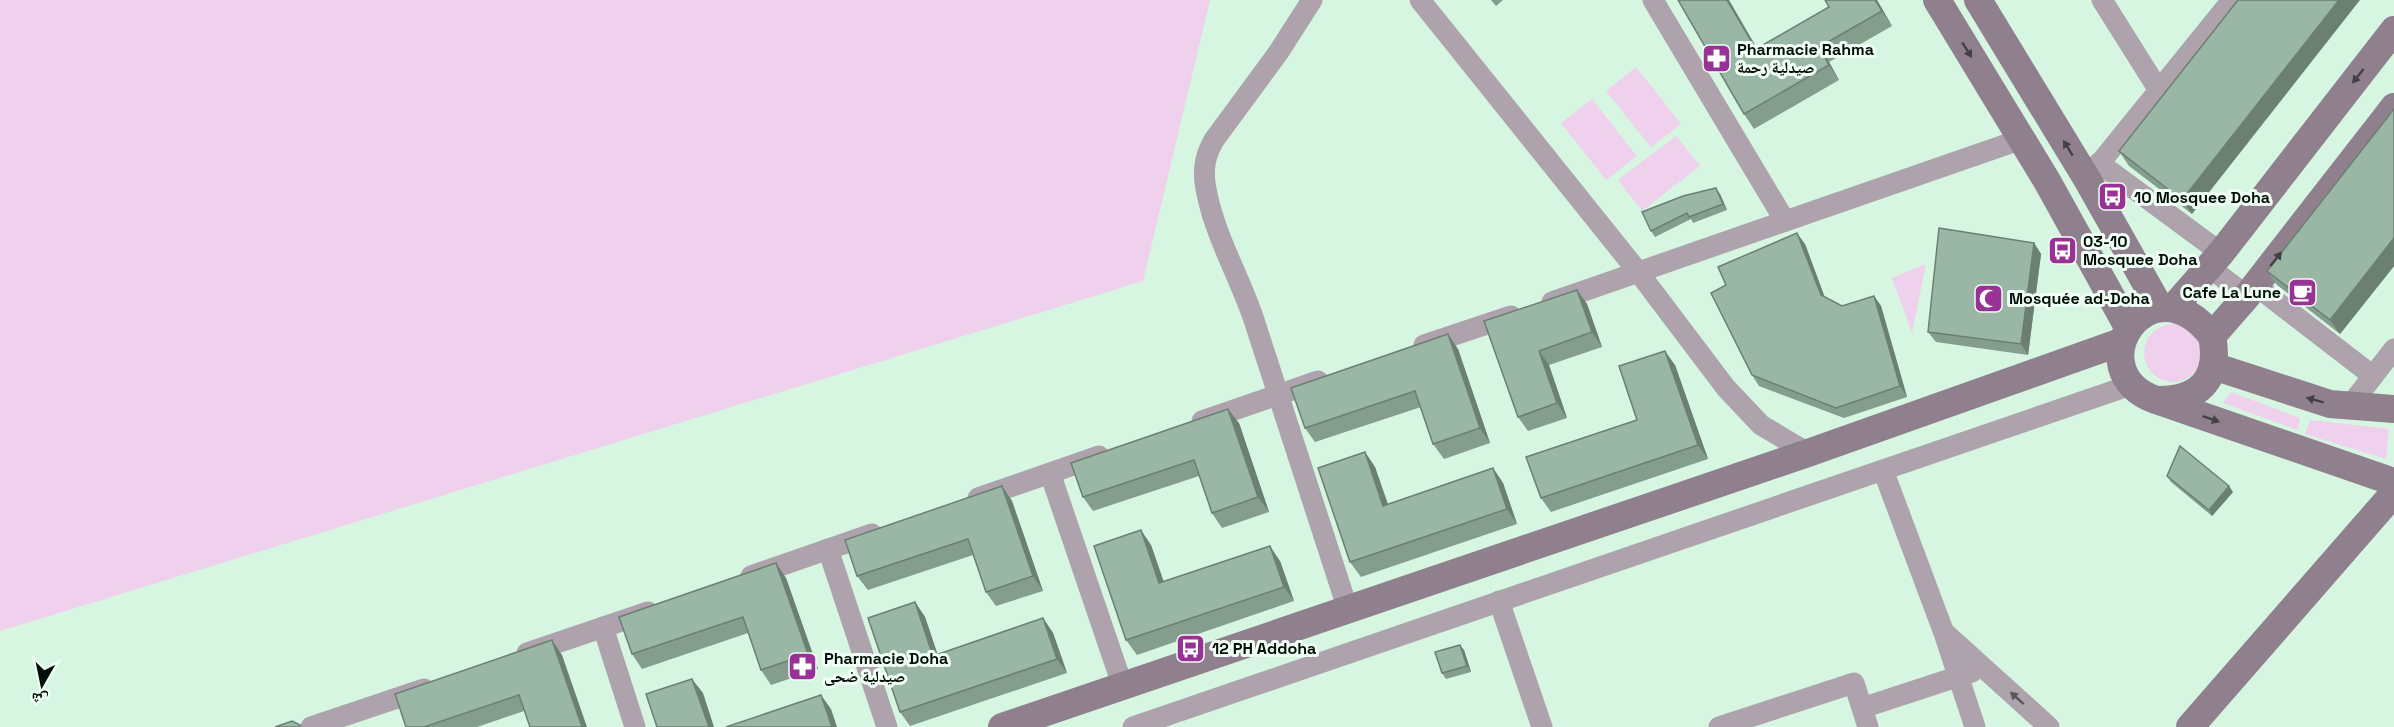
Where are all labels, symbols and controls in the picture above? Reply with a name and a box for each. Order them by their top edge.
place label: Pharmacie Rahma صيدلية رحمة [1737,39,1874,78]
pharmacy icon: Pharmacie Rahma صيدلية رحمة [1700,42,1732,74]
one-way arrow [1962,42,1973,58]
one-way arrow [2353,69,2365,84]
one-way arrow [2062,140,2073,156]
bus stop icon: 10 Mosquee Doha [2097,181,2129,213]
place label: 10 Mosquee Doha [2134,187,2270,208]
place label: 03-10 Mosquee Doha [2083,231,2197,270]
bus stop icon: 03-10 Mosquee Doha [2046,234,2078,266]
one-way arrow [2270,251,2282,266]
cafe icon: Cafe La Lune [2286,276,2318,308]
mosque icon: Mosquée ad-Doha [1972,282,2004,314]
place label: Cafe La Lune [2182,282,2281,303]
place label: Mosquée ad-Doha [2009,288,2150,309]
one-way arrow [2306,395,2324,404]
one-way arrow [2202,415,2220,425]
bus stop icon: 12 PH Addoha [1175,632,1207,664]
place label: 12 PH Addoha [1212,638,1316,659]
place label: Pharmacie Doha صيدلية ضحى [824,648,948,687]
pharmacy icon: Pharmacie Doha صيدلية ضحى [787,651,819,683]
north arrow [12,655,72,715]
text: ش [30,688,50,711]
one-way arrow [2009,691,2024,705]

